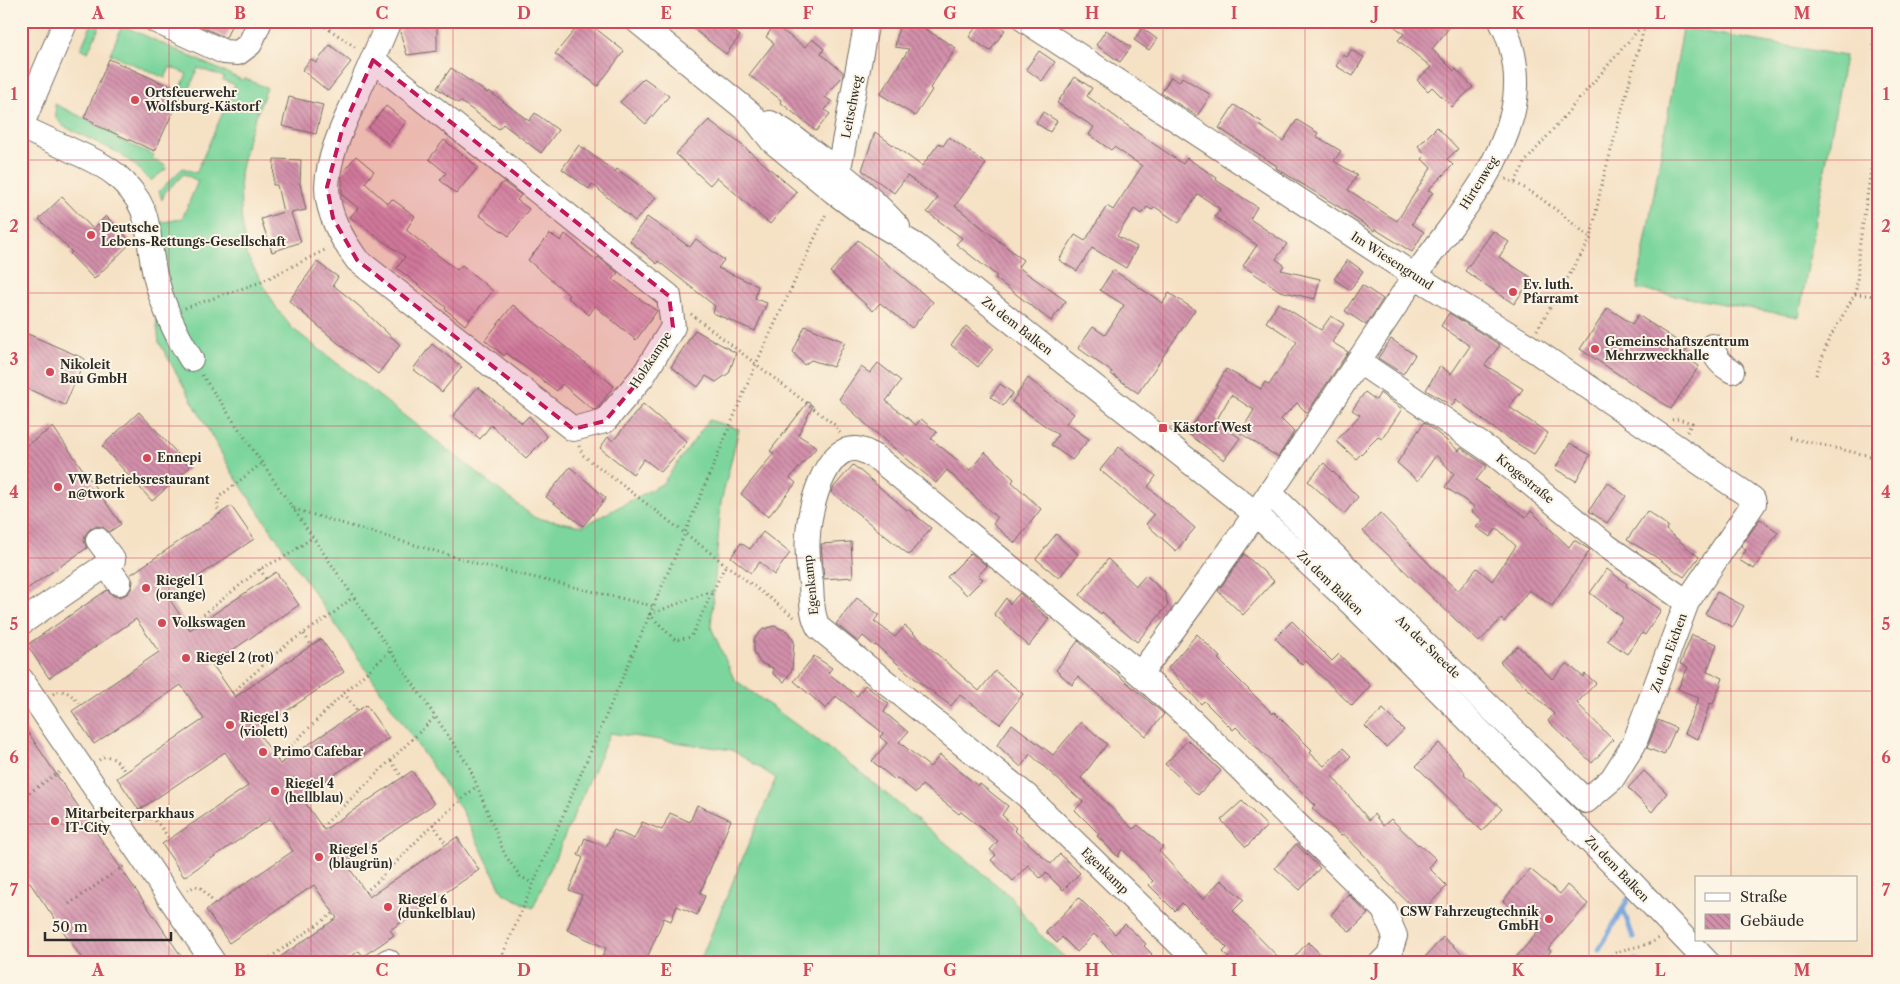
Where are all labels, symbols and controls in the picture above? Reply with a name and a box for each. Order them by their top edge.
text: A [91,3,105,23]
text: B [234,3,246,23]
text: C [376,3,388,23]
text: D [517,3,531,23]
text: E [660,3,672,23]
text: F [803,3,814,23]
text: G [943,3,957,23]
text: H [1085,3,1099,23]
text: I [1231,3,1238,23]
text: J [1370,3,1379,23]
text: K [1512,3,1526,23]
text: L [1654,3,1666,23]
text: M [1794,3,1811,23]
street label: Leitschweg [838,73,865,140]
text: 1 [10,84,18,104]
text: 1 [1882,84,1890,104]
place label: Ortsfeuerwehr Wolfsburg-Kästorf [144,85,262,114]
marker: Ortsfeuerwehr Wolfsburg-Kästorf [129,94,141,106]
street label: Hirtenweg [1456,153,1501,212]
text: 2 [9,216,19,236]
text: 2 [1881,216,1891,236]
place label: Deutsche Lebens-Rettungs-Gesellschaft [101,220,286,249]
street label: Im Wiesengrund [1348,228,1437,293]
marker: Deutsche Lebens-Rettungs-Gesellschaft [85,229,97,241]
place label: Ev. luth. Pfarramt [1523,277,1579,306]
marker: Ev. luth. Pfarramt [1507,286,1519,298]
street label: Zu dem Balken [979,293,1056,358]
street label: Holzkampe [626,328,675,391]
place label: Gemeinschaftszentrum Mehrzweckhalle [1605,334,1749,363]
marker: Gemeinschaftszentrum Mehrzweckhalle [1589,343,1601,355]
text: 3 [9,349,19,369]
text: 3 [1881,349,1891,369]
place label: Nikoleit Bau GmbH [60,357,128,386]
marker: Nikoleit Bau GmbH [44,366,56,378]
place label: Kästorf West [1173,420,1252,435]
marker: Kästorf West [1157,422,1169,434]
place label: Ennepi [157,450,202,465]
street label: Krogestraße [1493,451,1558,507]
marker: Ennepi [141,452,153,464]
place label: VW Betriebsrestaurant n@twork [67,472,210,501]
marker: VW Betriebsrestaurant n@twork [52,481,64,493]
text: 4 [9,482,19,502]
text: 4 [1881,482,1891,502]
street label: Zu dem Balken [1294,547,1367,618]
street label: Egenkamp [800,554,821,616]
place label: Riegel 1 (orange) [156,573,206,602]
marker: Riegel 1 (orange) [140,582,152,594]
street label: An der Sneede [1392,611,1464,681]
street label: Zu den Eichen [1647,611,1690,695]
text: 5 [10,614,19,634]
text: 5 [1882,614,1891,634]
place label: Volkswagen [171,615,247,630]
marker: Volkswagen [156,617,168,629]
place label: Riegel 2 (rot) [196,650,274,665]
marker: Riegel 2 (rot) [180,652,192,664]
place label: Riegel 3 (violett) [240,710,289,739]
marker: Riegel 3 (violett) [224,719,236,731]
place label: Primo Cafebar [273,744,363,759]
marker: Primo Cafebar [257,746,269,758]
text: 6 [9,747,19,767]
text: 6 [1881,747,1891,767]
place label: Riegel 4 (hellblau) [285,776,343,805]
marker: Riegel 4 (hellblau) [269,785,281,797]
place label: Mitarbeiterparkhaus IT-City [65,806,195,835]
marker: Mitarbeiterparkhaus IT-City [49,815,61,827]
street label: Zu dem Balken [1582,833,1653,905]
place label: Riegel 5 (blaugrün) [329,842,393,871]
street label: Egenkamp [1078,844,1132,897]
marker: Riegel 5 (blaugrün) [313,851,325,863]
legend [1695,876,1858,942]
text: 7 [10,880,19,900]
text: 7 [1882,880,1891,900]
text: Straße [1740,887,1787,906]
place label: Riegel 6 (dunkelblau) [398,892,475,921]
marker: Riegel 6 (dunkelblau) [382,901,394,913]
place label: CSW Fahrzeugtechnik GmbH [1400,904,1540,933]
scale bar [45,909,171,941]
text: Gebäude [1740,911,1804,930]
marker: CSW Fahrzeugtechnik GmbH [1543,913,1555,925]
text: 50 m [52,917,88,936]
text: A [91,960,105,980]
text: B [234,960,246,980]
text: C [376,960,388,980]
text: D [517,960,531,980]
text: E [660,960,672,980]
text: F [803,960,814,980]
text: G [943,960,957,980]
text: H [1085,960,1099,980]
text: I [1231,960,1238,980]
text: J [1370,960,1379,980]
text: K [1512,960,1526,980]
text: L [1654,960,1666,980]
text: M [1794,960,1811,980]

